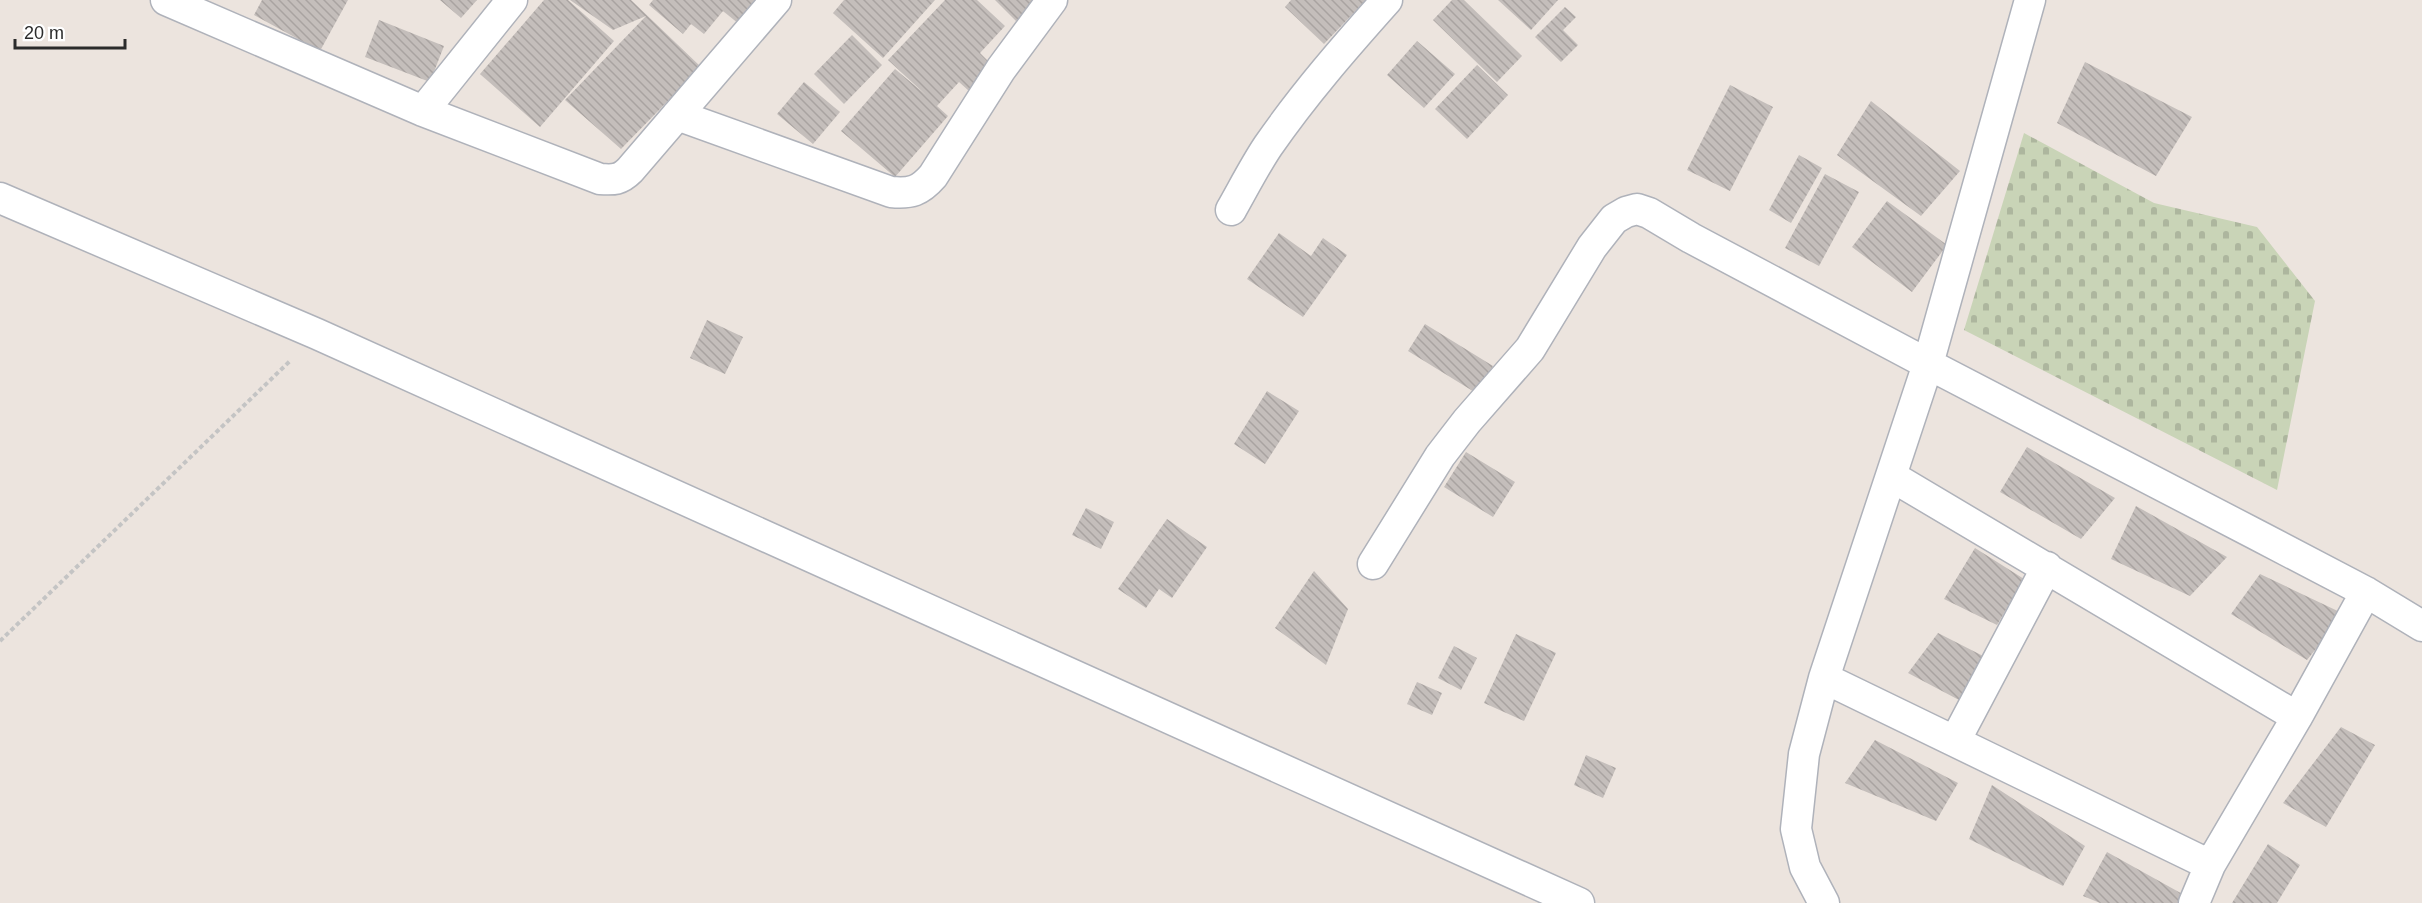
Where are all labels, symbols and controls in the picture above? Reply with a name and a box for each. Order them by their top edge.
scale bar [15,12,124,50]
text: 20 m [24,23,64,43]

